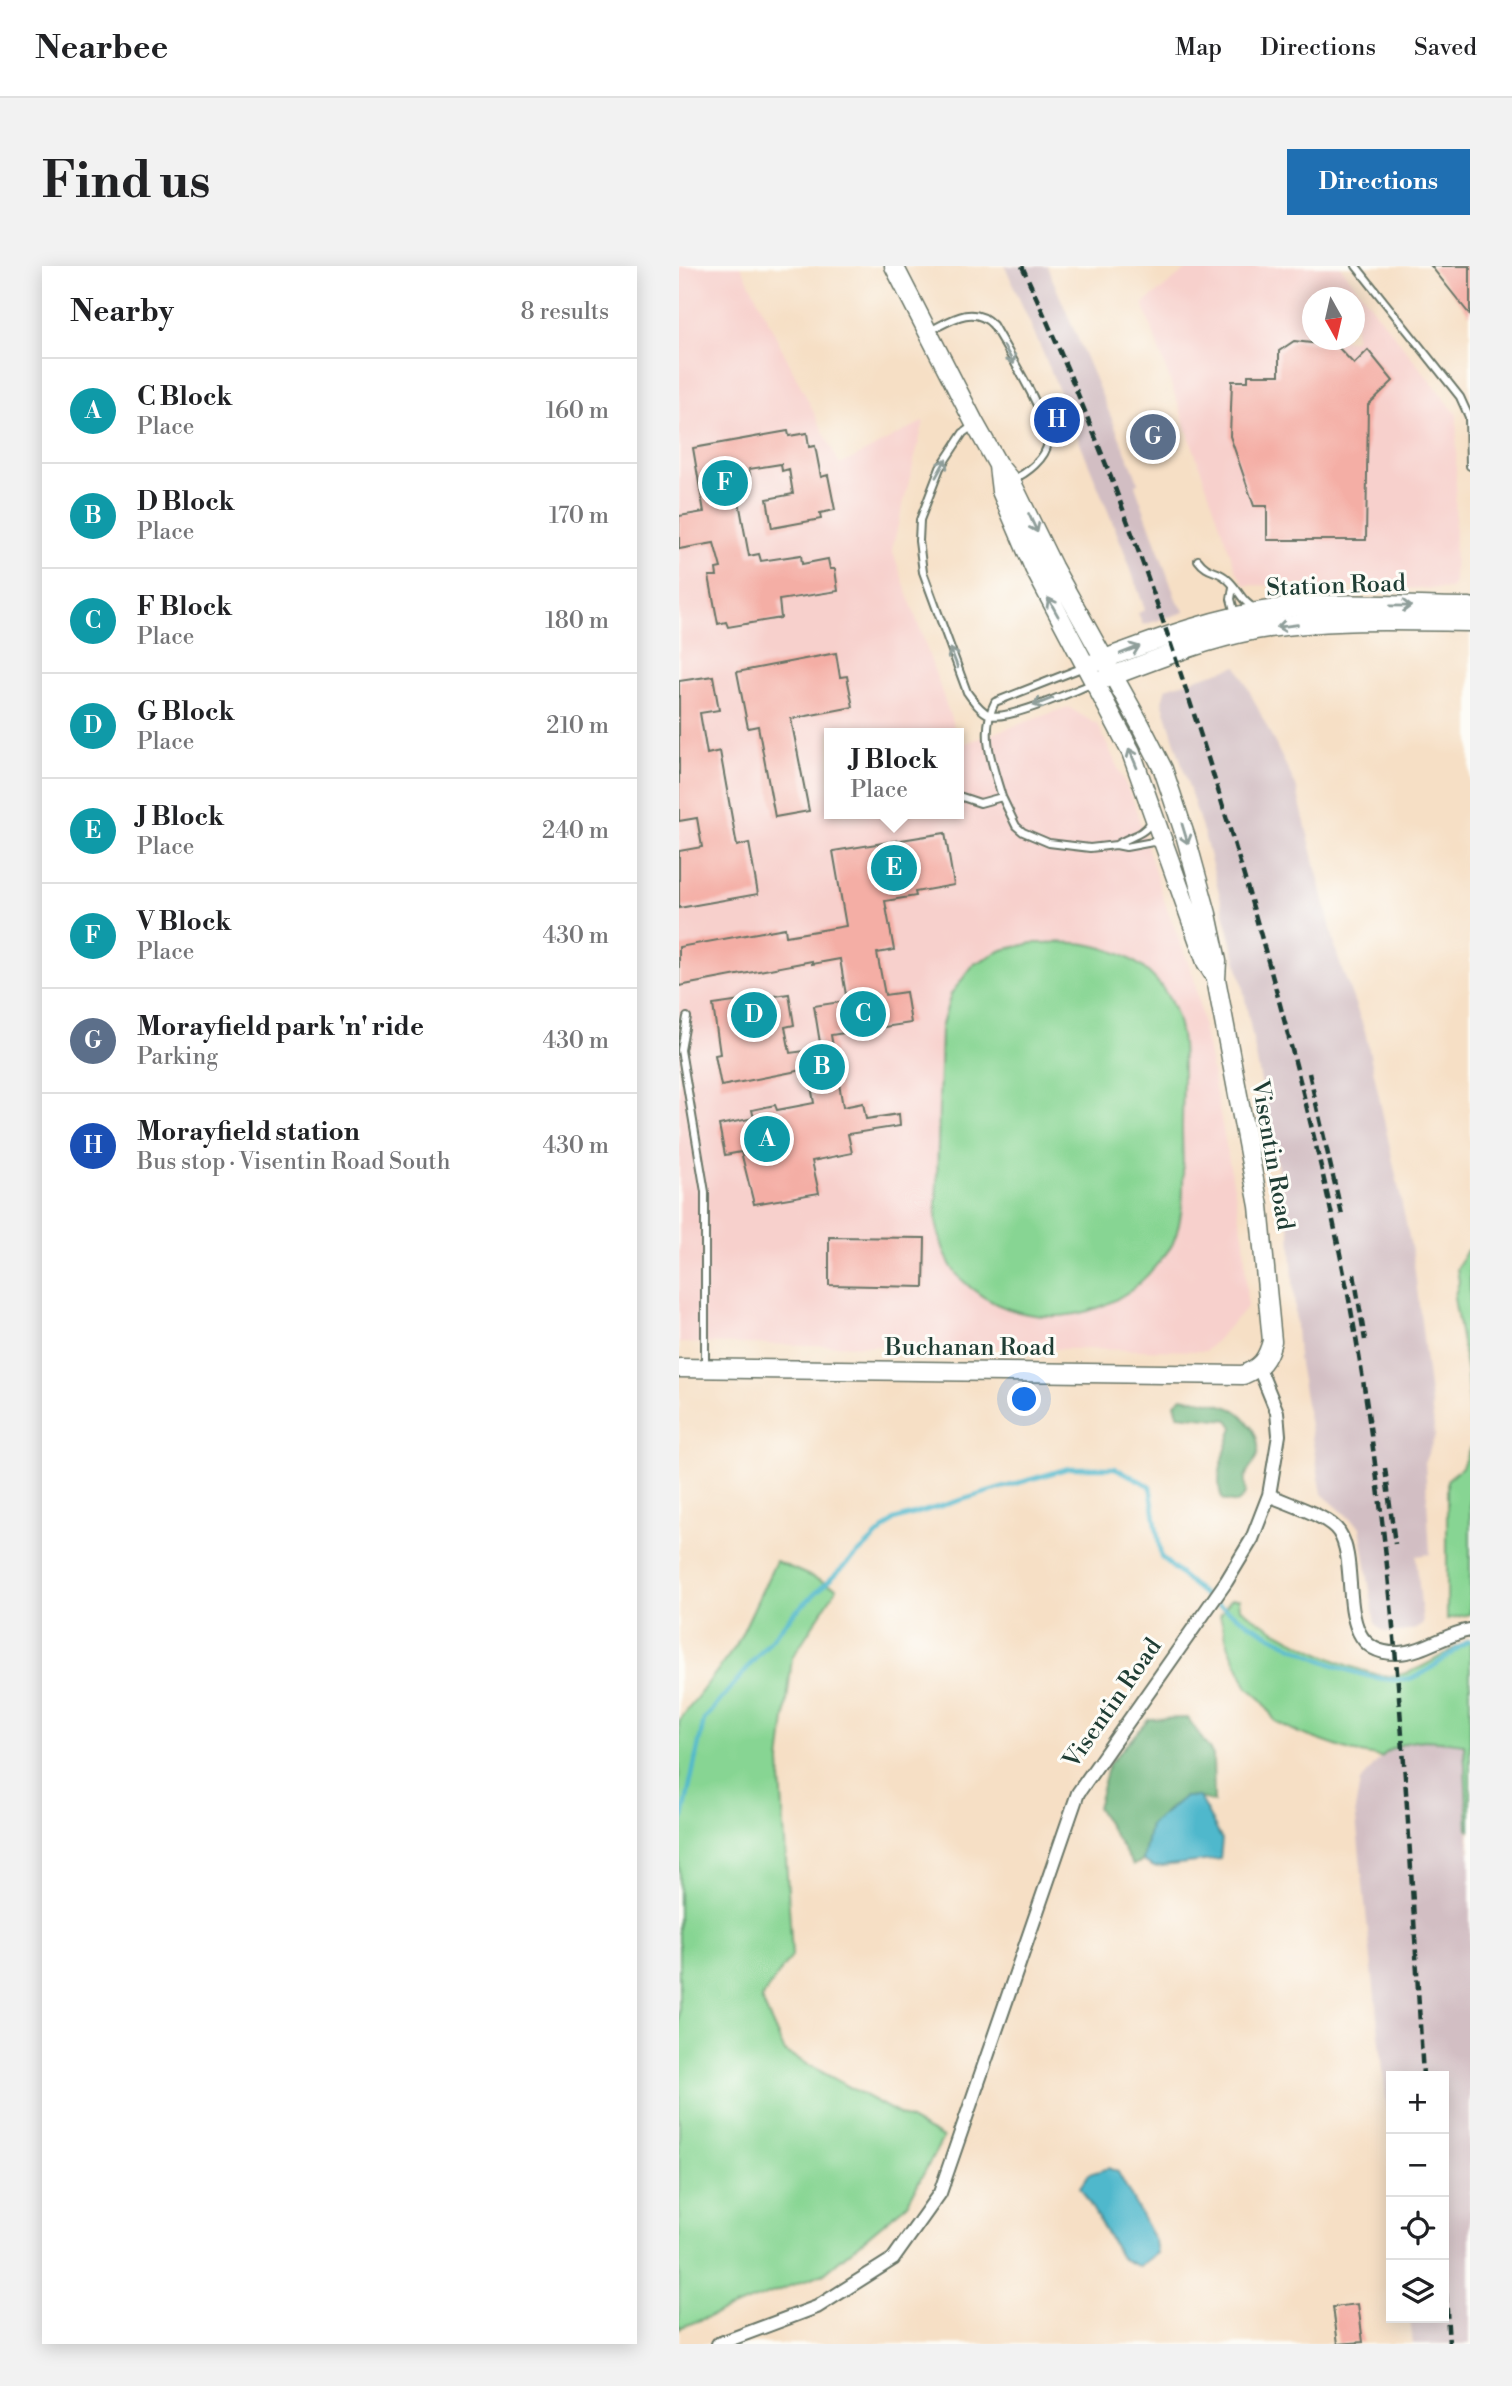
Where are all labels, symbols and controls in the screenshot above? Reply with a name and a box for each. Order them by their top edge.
text: Nearbee [35,28,168,69]
text: Map [1175,33,1222,63]
text: Directions [1260,33,1376,63]
text: Saved [1414,33,1477,63]
button: Directions [1287,149,1470,215]
text: Find us [42,152,211,213]
north arrow [1302,287,1365,350]
text: Nearby [70,293,174,331]
text: 8 results [521,298,609,326]
one-way arrow [1003,344,1016,365]
text: C Block [137,381,232,413]
pin: H [1034,394,1080,446]
text: A [85,397,101,425]
text: 160 m [546,397,609,425]
pin: G [1130,411,1176,463]
text: Place [137,413,194,441]
pin: F [702,457,748,509]
one-way arrow [935,458,948,479]
text: D Block [137,486,235,518]
text: B [84,502,102,530]
text: 170 m [549,502,609,530]
one-way arrow [1027,512,1040,533]
text: Place [137,518,194,546]
street label: Station Road [1266,569,1407,603]
text: F Block [137,591,232,623]
one-way arrow [1046,597,1060,617]
one-way arrow [1389,600,1412,613]
text: C [85,607,101,635]
text: 180 m [545,607,609,635]
one-way arrow [1276,620,1299,633]
text: Place [137,623,194,651]
one-way arrow [1118,642,1140,655]
one-way arrow [947,647,959,669]
text: G Block [137,696,234,728]
one-way arrow [1032,697,1054,709]
text: D [84,712,102,740]
text: 210 m [546,712,609,740]
text: Place [137,728,194,756]
popup [824,728,964,819]
text: J Block [851,744,937,776]
one-way arrow [1126,748,1139,769]
text: Place [851,776,908,804]
text: J Block [137,801,224,833]
text: E [85,817,101,845]
text: 240 m [542,817,609,845]
one-way arrow [1179,823,1192,845]
text: Place [137,833,194,861]
pin: E [871,842,917,894]
text: V Block [137,906,231,938]
text: F [85,922,101,950]
text: 430 m [542,922,609,950]
text: Place [137,938,194,966]
pin: C [840,988,886,1040]
pin: D [731,989,777,1041]
text: Morayfield park 'n' ride [137,1011,424,1043]
text: G [84,1027,102,1055]
text: 430 m [542,1027,609,1055]
pin: B [799,1041,845,1093]
text: Parking [137,1043,218,1071]
street label: Visentin Road [1244,1077,1300,1233]
pin: A [744,1113,790,1165]
text: Morayfield station [137,1116,360,1148]
text: H [84,1132,103,1160]
text: 430 m [542,1132,609,1160]
text: Bus stop · Visentin Road South [137,1148,450,1176]
street label: Buchanan Road [884,1333,1056,1363]
your location [1007,1382,1041,1416]
street label: Visentin Road [1056,1632,1169,1775]
map controls [1386,2071,1449,2323]
button: + [1386,2071,1449,2134]
button: − [1386,2134,1449,2197]
button: locate [1386,2197,1449,2260]
button: layers [1386,2260,1449,2323]

